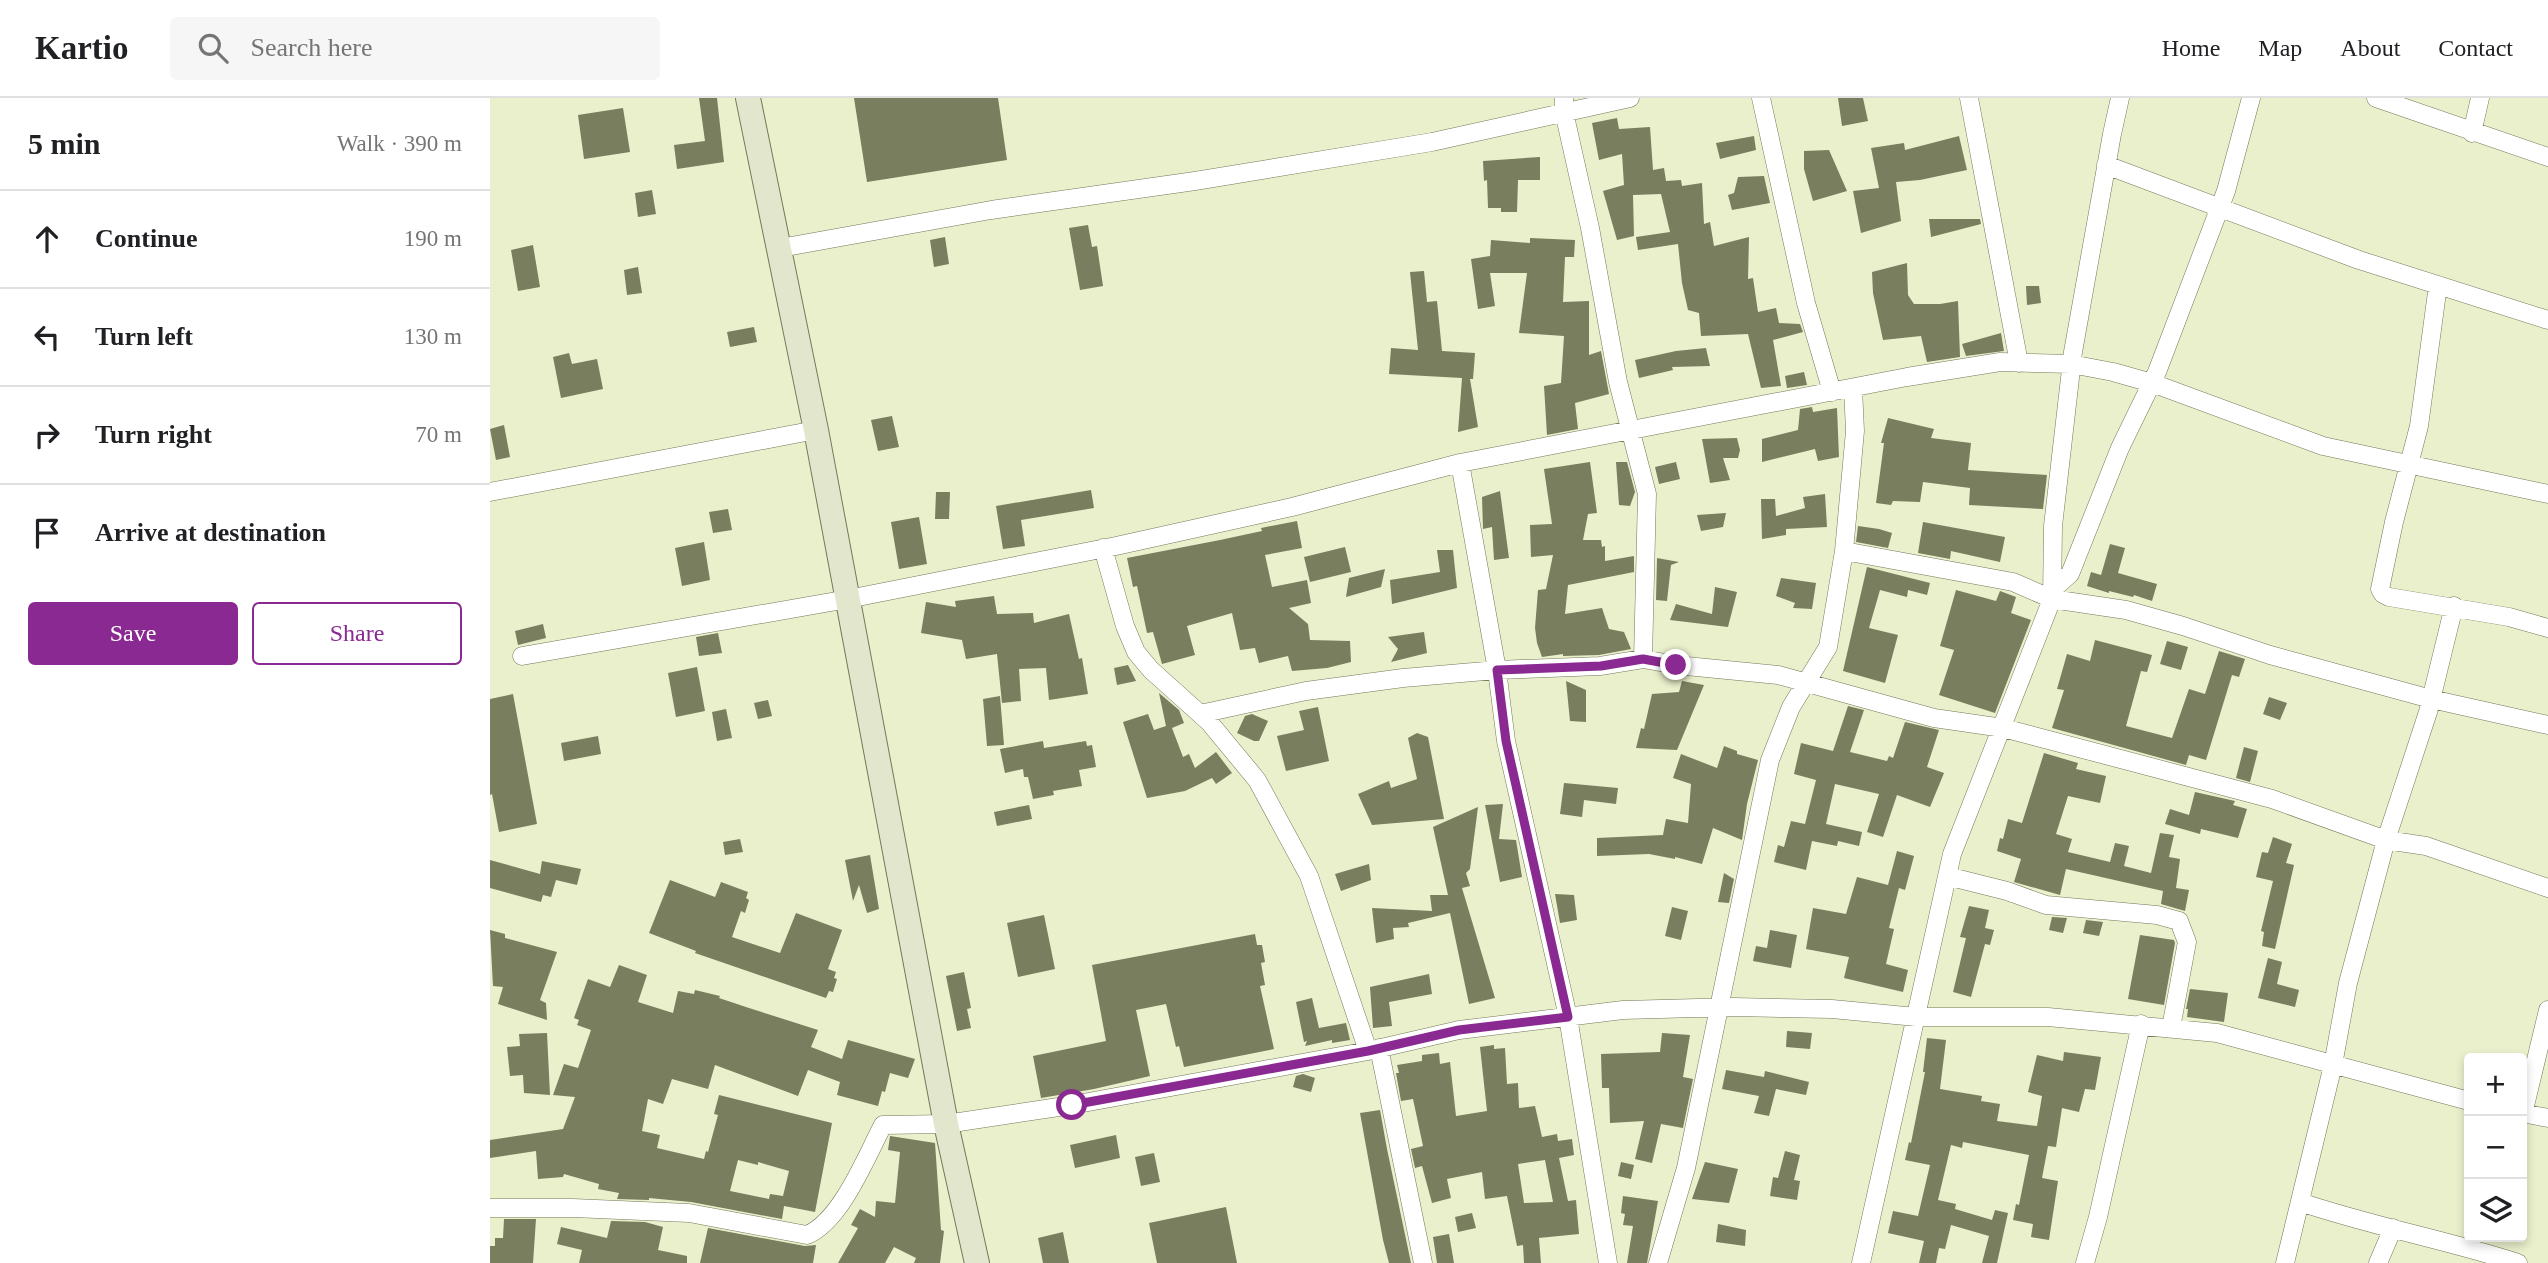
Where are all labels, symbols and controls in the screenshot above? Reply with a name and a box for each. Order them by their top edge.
search box [170,17,660,80]
icon: search [194,29,232,67]
text: Kartio [35,30,128,66]
text: Search here [250,33,372,62]
text: Home [2162,35,2220,61]
text: Map [2258,35,2302,61]
text: About [2340,35,2400,61]
text: Contact [2438,35,2513,61]
text: 5 min [28,127,101,160]
text: Walk · 390 m [337,131,462,156]
icon: ahead [28,220,66,258]
text: Continue [95,224,198,253]
text: 190 m [404,226,462,251]
icon: left [28,318,66,356]
text: Turn left [95,322,193,351]
text: 130 m [404,324,462,349]
icon: right [28,416,66,454]
text: Turn right [95,420,212,449]
text: 70 m [415,422,462,447]
icon: arrive [28,514,66,552]
text: Arrive at destination [95,518,326,547]
button: Save [28,602,238,665]
button: Share [252,602,462,665]
route end [1660,649,1691,680]
map controls [2464,1053,2527,1242]
button: + [2464,1053,2527,1116]
route start [1056,1089,1087,1120]
button: − [2464,1116,2527,1179]
button: layers [2464,1179,2527,1242]

